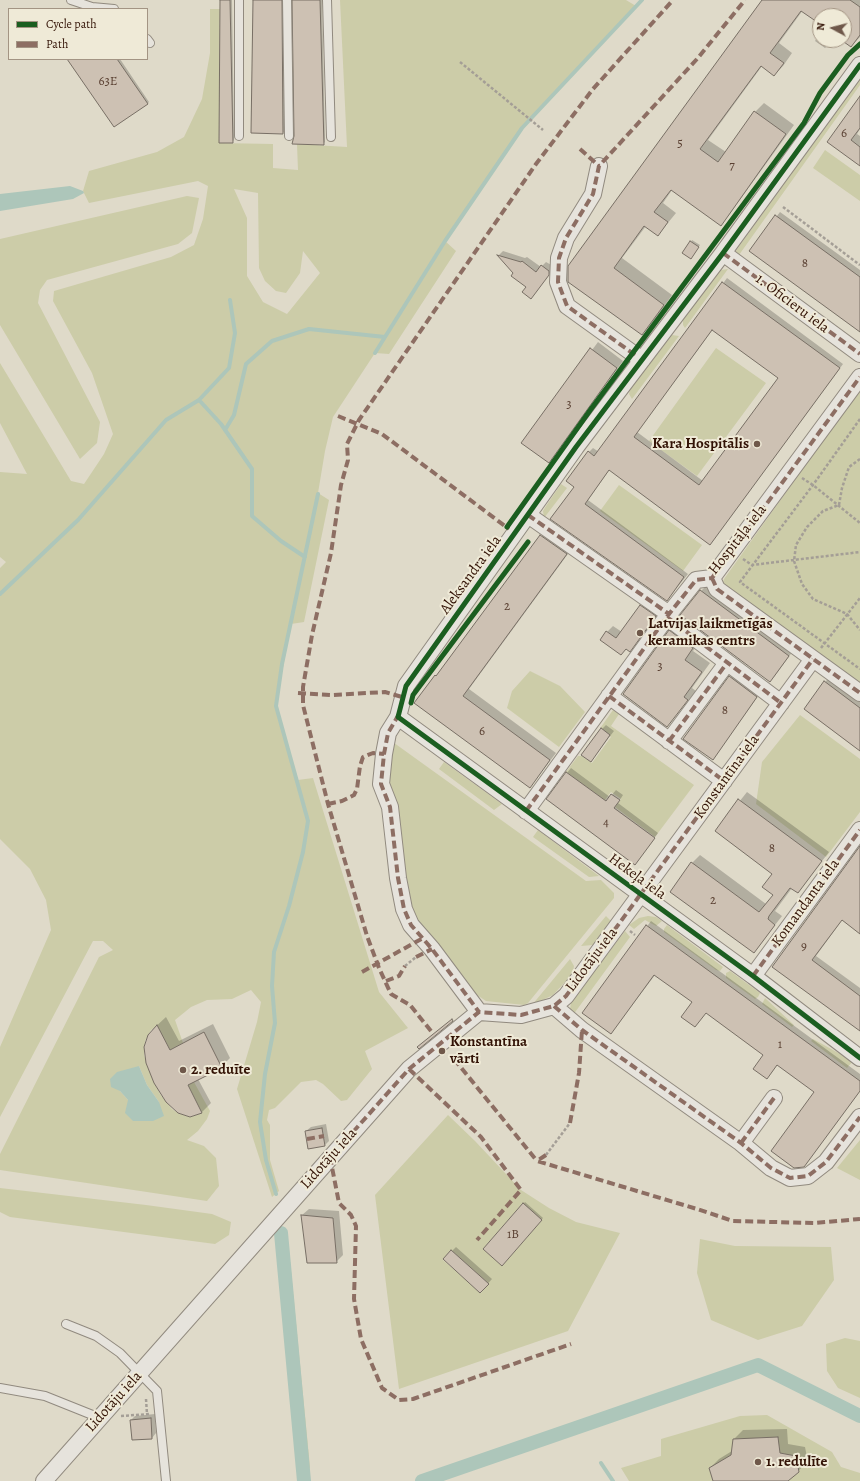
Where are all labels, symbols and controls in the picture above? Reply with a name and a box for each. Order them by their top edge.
legend [8,8,148,60]
north arrow [812,8,852,48]
text: Cycle path [46,16,97,32]
text: N [813,22,829,31]
text: Path [46,36,68,52]
house number: 63E [98,74,118,90]
house number: 6 [841,126,847,142]
house number: 5 [677,136,683,152]
house number: 7 [729,158,735,174]
house number: 8 [802,256,808,272]
street label: 1. Oficieru iela [752,270,832,338]
house number: 3 [566,397,572,413]
place label: Kara Hospitālis [652,435,749,453]
marker: Kara Hospitālis [752,439,762,449]
street label: Hospitāļa iela [705,501,771,579]
street label: Aleksandra iela [436,532,506,618]
house number: 2 [504,599,510,615]
place label: Latvijas laikmetīgās keramikas centrs [648,615,773,650]
marker: Latvijas laikmetīgās keramikas centrs [635,628,645,638]
house number: 3 [657,659,663,675]
house number: 8 [722,703,728,719]
house number: 6 [479,724,485,740]
street label: Konstantīna iela [690,731,764,823]
house number: 4 [603,815,609,831]
house number: 8 [769,841,775,857]
street label: Hekeļa iela [605,850,669,904]
street label: Komandanta iela [768,856,844,950]
house number: 2 [710,893,716,909]
street label: Lidotāju iela [562,924,622,996]
house number: 9 [801,939,807,955]
place label: Konstantīna vārti [450,1033,527,1068]
house number: 1 [778,1037,782,1053]
marker: Konstantīna vārti [437,1046,447,1056]
place label: 2. reduīte [191,1061,250,1079]
marker: 2. reduīte [178,1065,188,1075]
street label: Lidotāju iela [297,1125,361,1193]
house number: 1B [507,1227,519,1243]
street label: Lidotāju iela [82,1368,146,1436]
place label: 1. redulīte [766,1453,828,1471]
marker: 1. redulīte [753,1457,763,1467]

